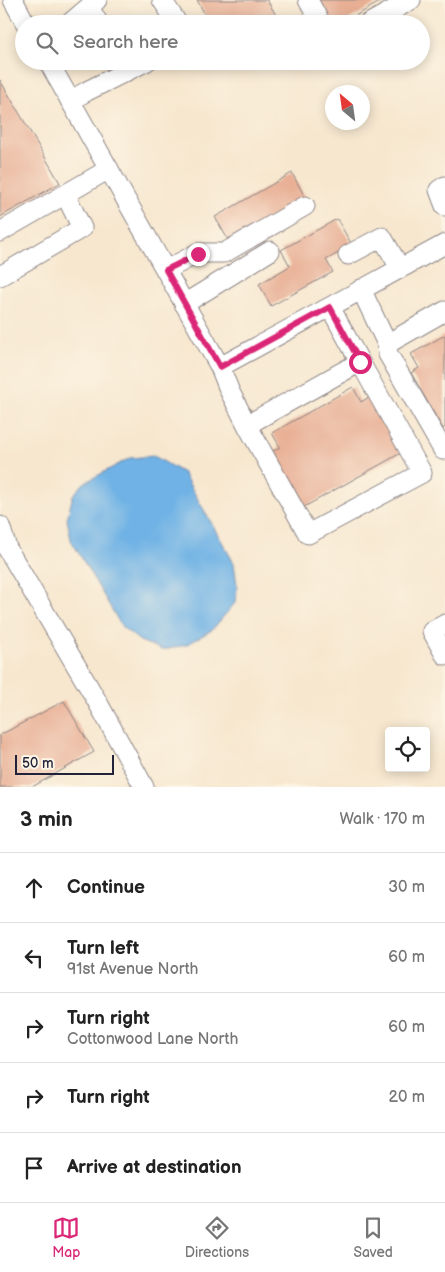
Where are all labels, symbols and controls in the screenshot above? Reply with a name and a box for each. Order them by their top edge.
search box [15,15,430,70]
icon: search [33,29,61,57]
text: Search here [73,31,178,54]
north arrow [325,85,370,130]
route end [187,243,210,266]
route start [349,351,372,374]
map controls [385,727,430,772]
button: locate [385,727,430,772]
scale bar [15,752,114,775]
text: 50 m [22,755,54,772]
text: 3 min [20,807,73,832]
text: Walk · 170 m [339,810,425,829]
icon: ahead [20,874,48,902]
text: Continue [67,876,145,899]
text: 30 m [388,878,425,897]
text: Turn left [67,937,139,960]
icon: left [20,944,48,972]
text: 60 m [388,948,425,967]
text: 91st Avenue North [67,960,198,979]
text: Turn right [67,1007,150,1030]
icon: right [20,1014,48,1042]
text: 60 m [388,1018,425,1037]
text: Cottonwood Lane North [67,1030,238,1049]
icon: right [20,1084,48,1112]
text: Turn right [67,1086,150,1109]
text: 20 m [389,1088,425,1107]
icon: arrive [20,1154,48,1182]
text: Arrive at destination [67,1156,242,1179]
tab: Map [52,1214,80,1261]
tab: Directions [185,1214,249,1261]
tab: Saved [353,1214,393,1261]

